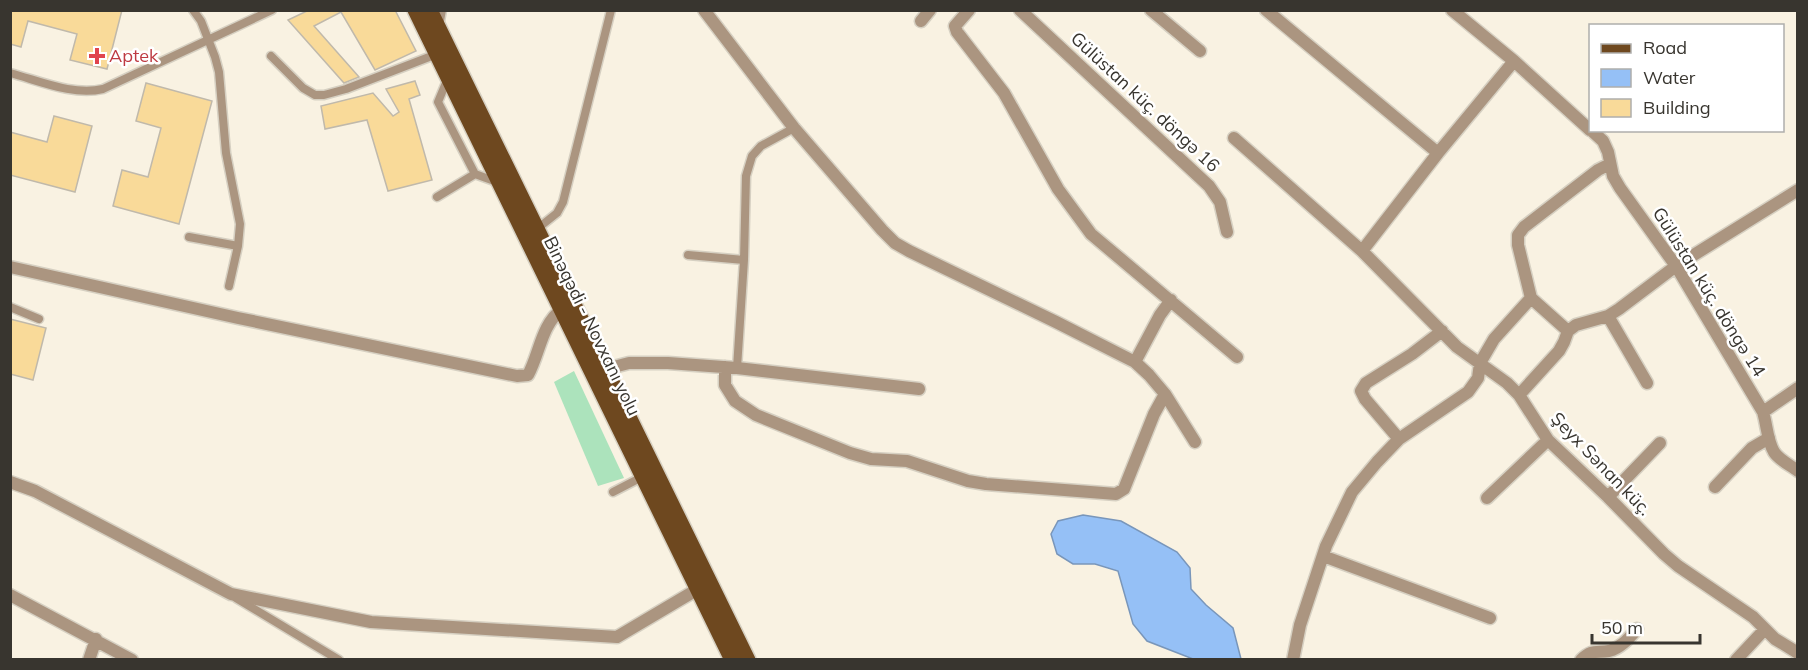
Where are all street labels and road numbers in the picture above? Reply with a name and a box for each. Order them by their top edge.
street label: Gülüstan küç. döngə 16 [1066,27,1225,177]
street label: Gülüstan küç. döngə 14 [1648,203,1771,381]
street label: Binəqədi - Novxanı yolu [539,232,646,419]
street label: Şeyx Sənan küç. [1546,407,1657,520]

